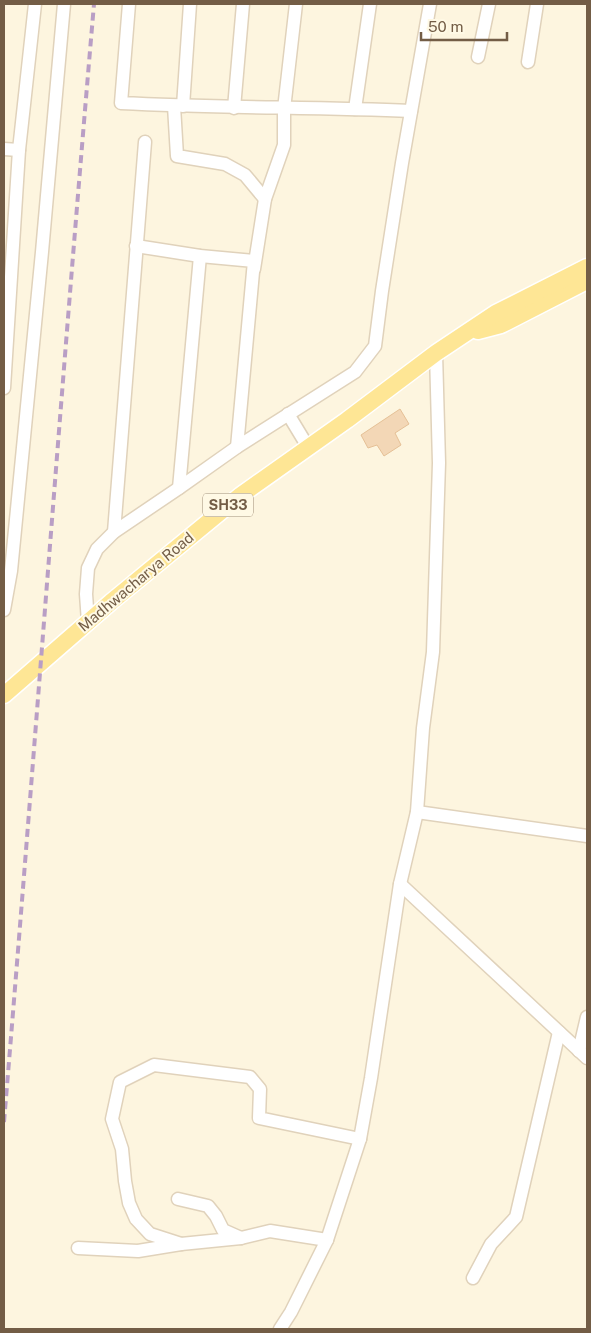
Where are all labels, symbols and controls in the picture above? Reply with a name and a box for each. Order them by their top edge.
scale bar [421,10,507,42]
text: 50 m [428,18,463,35]
road number: SH33 [203,494,253,516]
street label: Madhwacharya Road [75,528,197,635]

